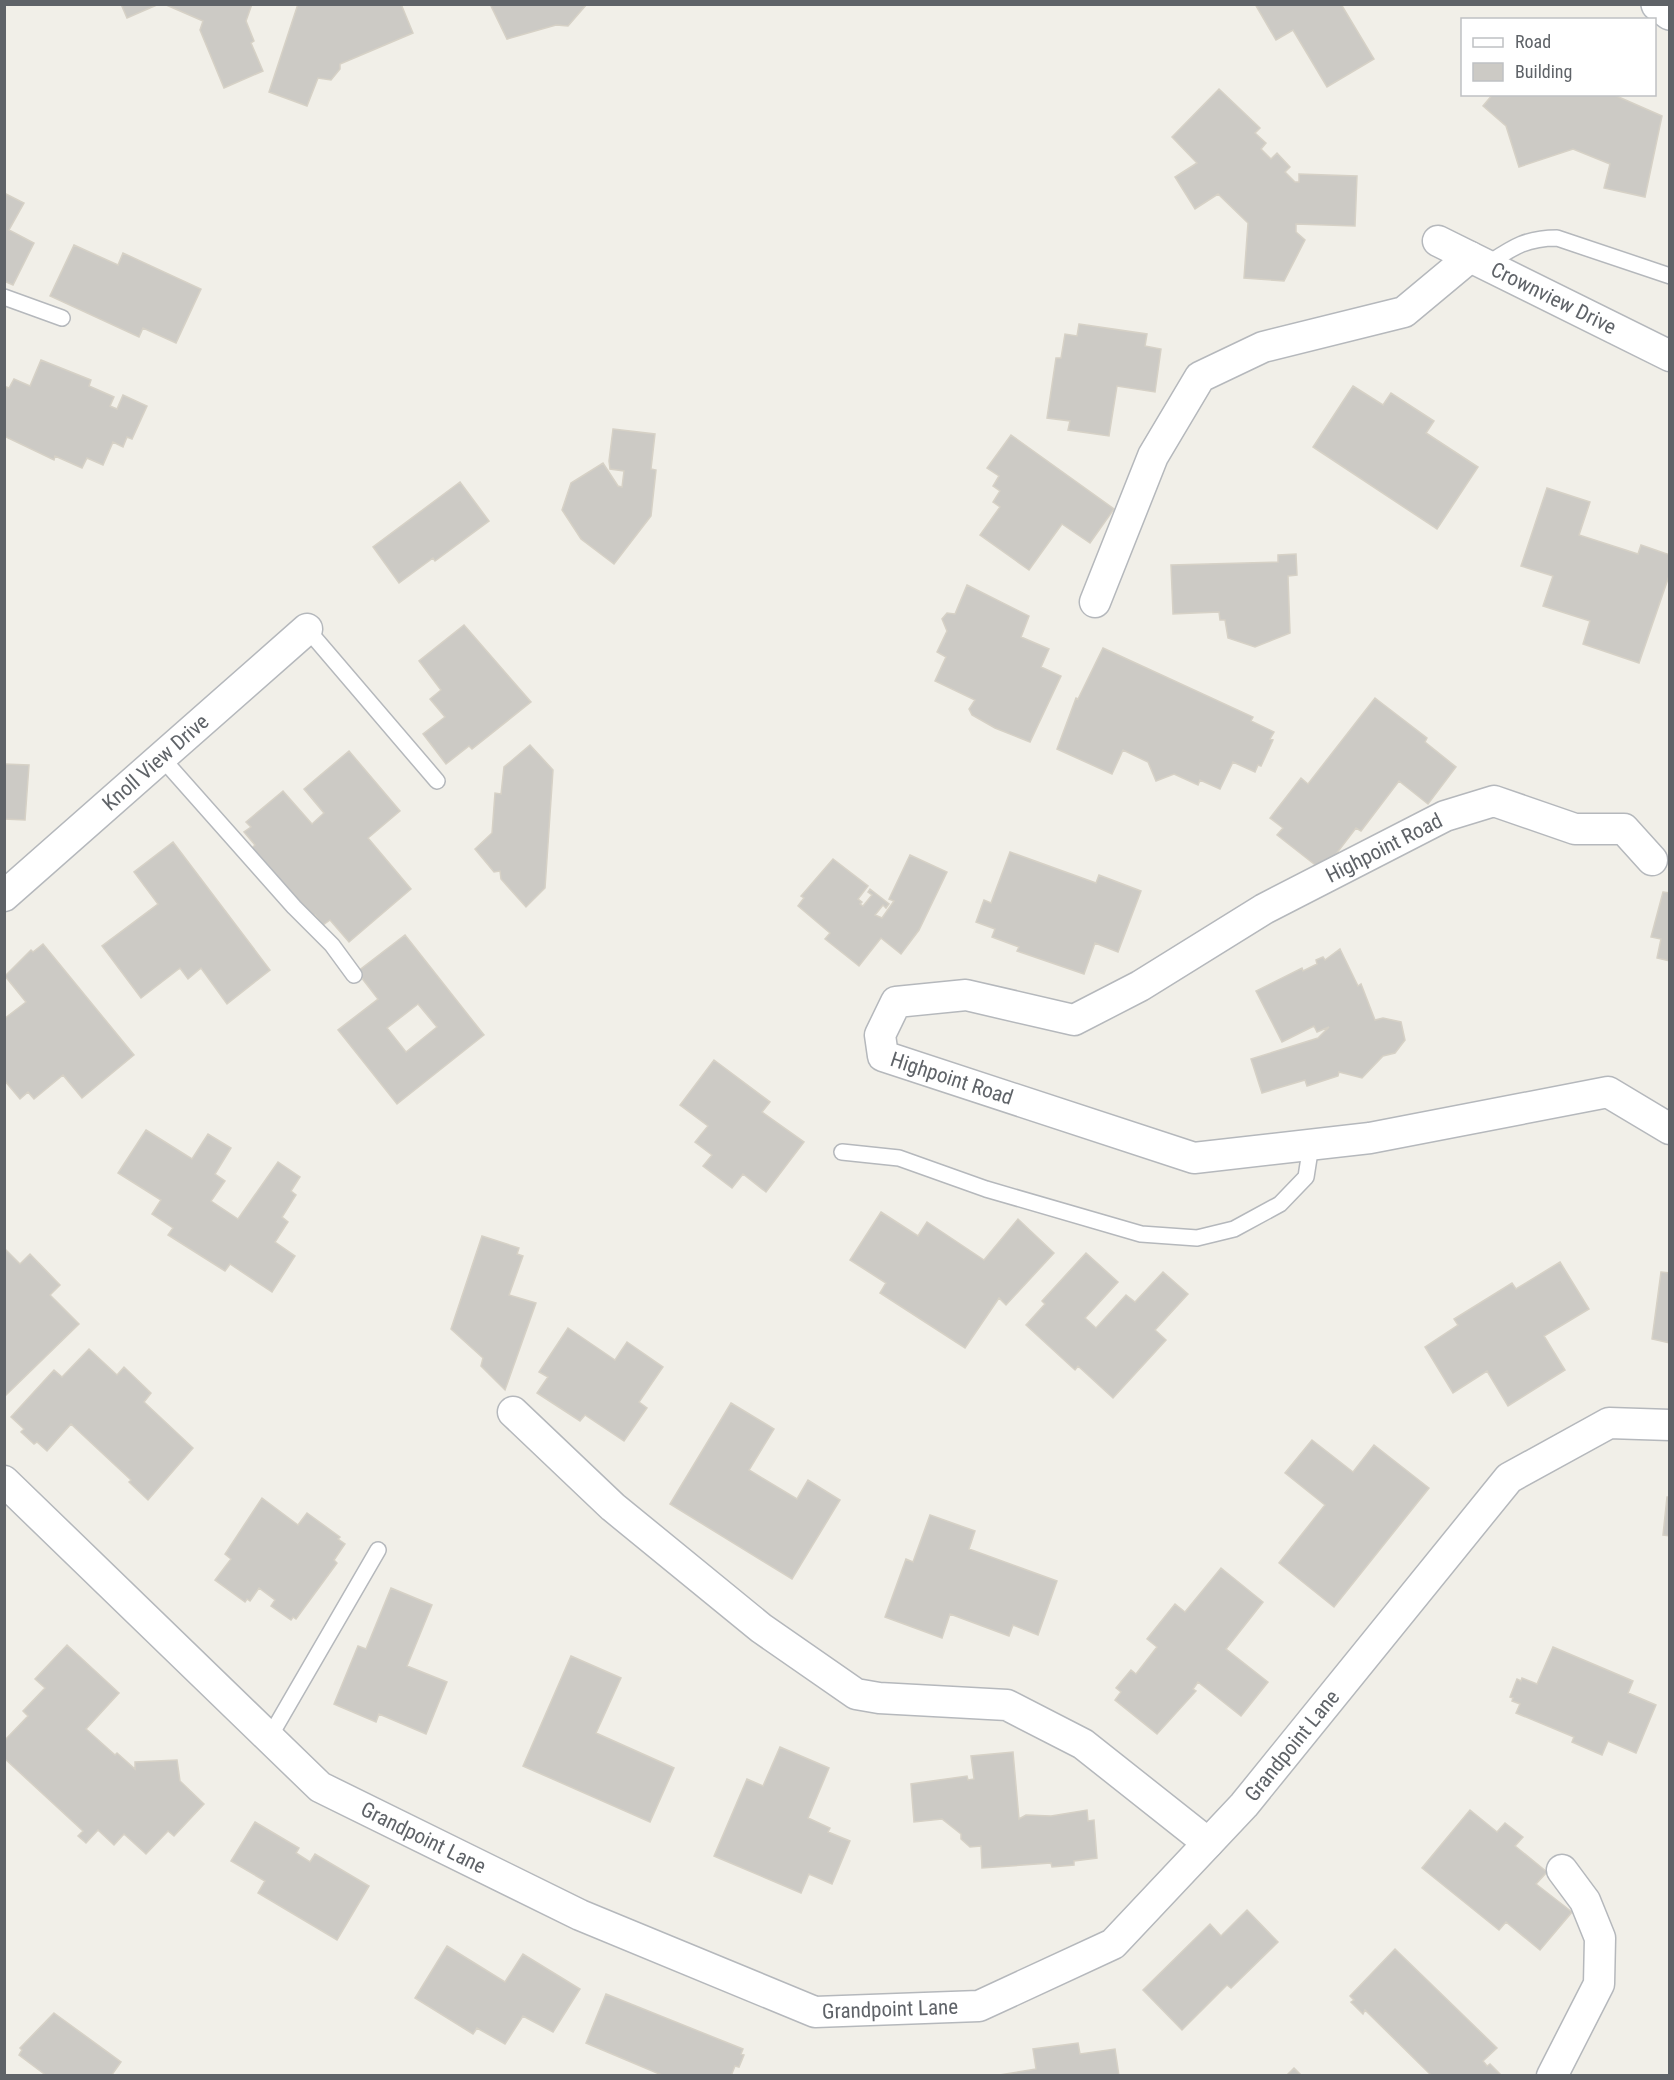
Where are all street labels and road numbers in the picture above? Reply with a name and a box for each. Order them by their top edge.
street label: Crownview Drive [1487,257,1620,339]
street label: Knoll View Drive [98,709,214,816]
street label: Highpoint Road [1322,808,1446,888]
street label: Highpoint Road [888,1047,1016,1110]
street label: Grandpoint Lane [1240,1685,1344,1806]
street label: Grandpoint Lane [357,1797,490,1879]
street label: Grandpoint Lane [822,1995,959,2024]

